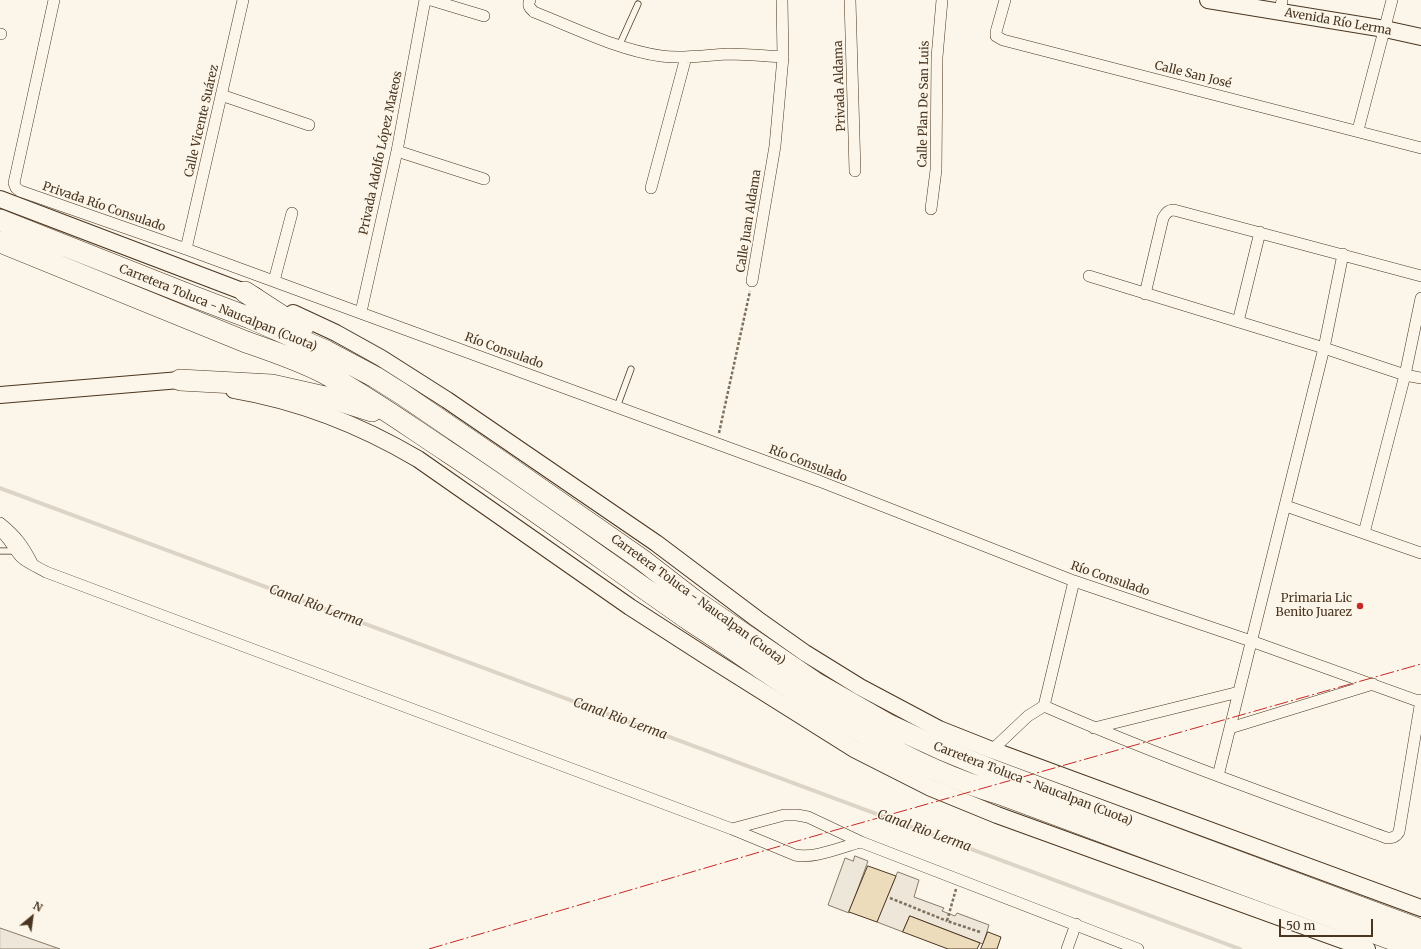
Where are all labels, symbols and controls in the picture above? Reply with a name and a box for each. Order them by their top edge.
street label: Avenida Río Lerma [1283,5,1393,39]
street label: Privada Aldama [831,40,849,132]
street label: Calle Plan De San Luis [916,40,932,168]
street label: Calle San José [1153,58,1233,92]
street label: Calle Vicente Suárez [182,63,222,179]
street label: Privada Adolfo López Mateos [357,70,405,236]
street label: Calle Juan Aldama [734,168,764,274]
street label: Privada Río Consulado [41,179,167,235]
street label: Carretera Toluca - Naucalpan (Cuota) [117,262,319,354]
street label: Río Consulado [463,330,545,372]
street label: Río Consulado [767,442,849,486]
street label: Carretera Toluca - Naucalpan (Cuota) [608,532,788,668]
street label: Río Consulado [1069,559,1151,599]
water label: Canal Rio Lerma [267,582,365,630]
place label: Primaria Lic Benito Juarez [1276,592,1352,620]
marker: Primaria Lic Benito Juarez [1355,601,1365,611]
water label: Canal Rio Lerma [571,695,669,743]
street label: Carretera Toluca - Naucalpan (Cuota) [931,739,1135,829]
water label: Canal Rio Lerma [875,807,973,855]
north arrow [12,897,52,937]
text: N [31,898,45,915]
scale bar [1281,911,1375,937]
text: 50 m [1286,918,1315,933]

